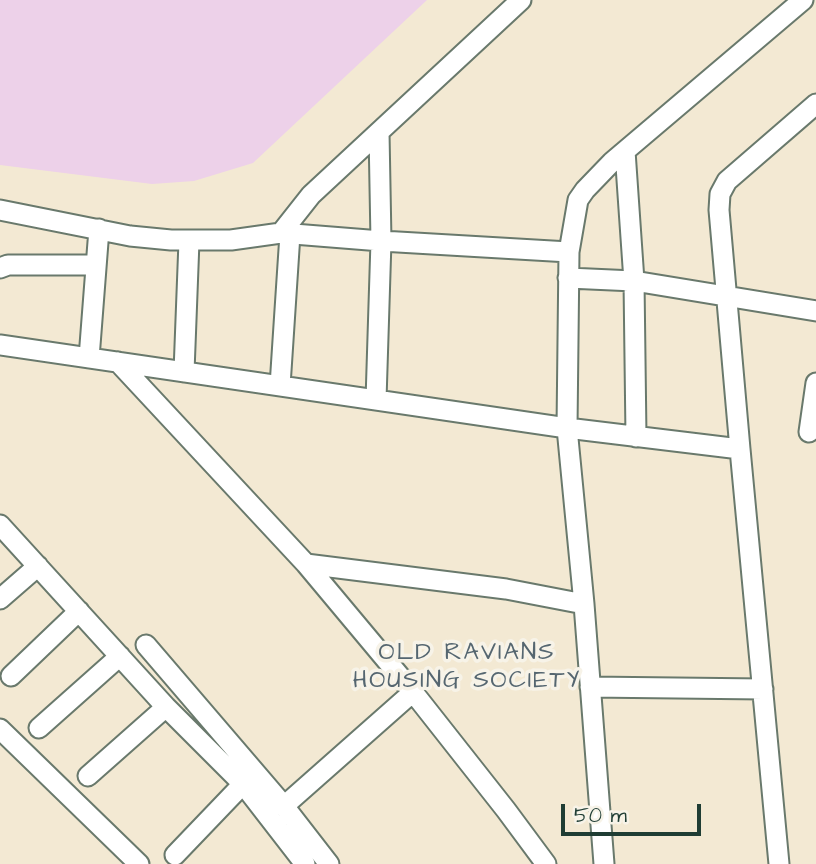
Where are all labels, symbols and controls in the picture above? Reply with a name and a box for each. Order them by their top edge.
district label: OLD RAVIANS HOUSING SOCIETY [355,640,579,696]
scale bar [564,790,704,834]
text: 50 m [574,801,627,830]

